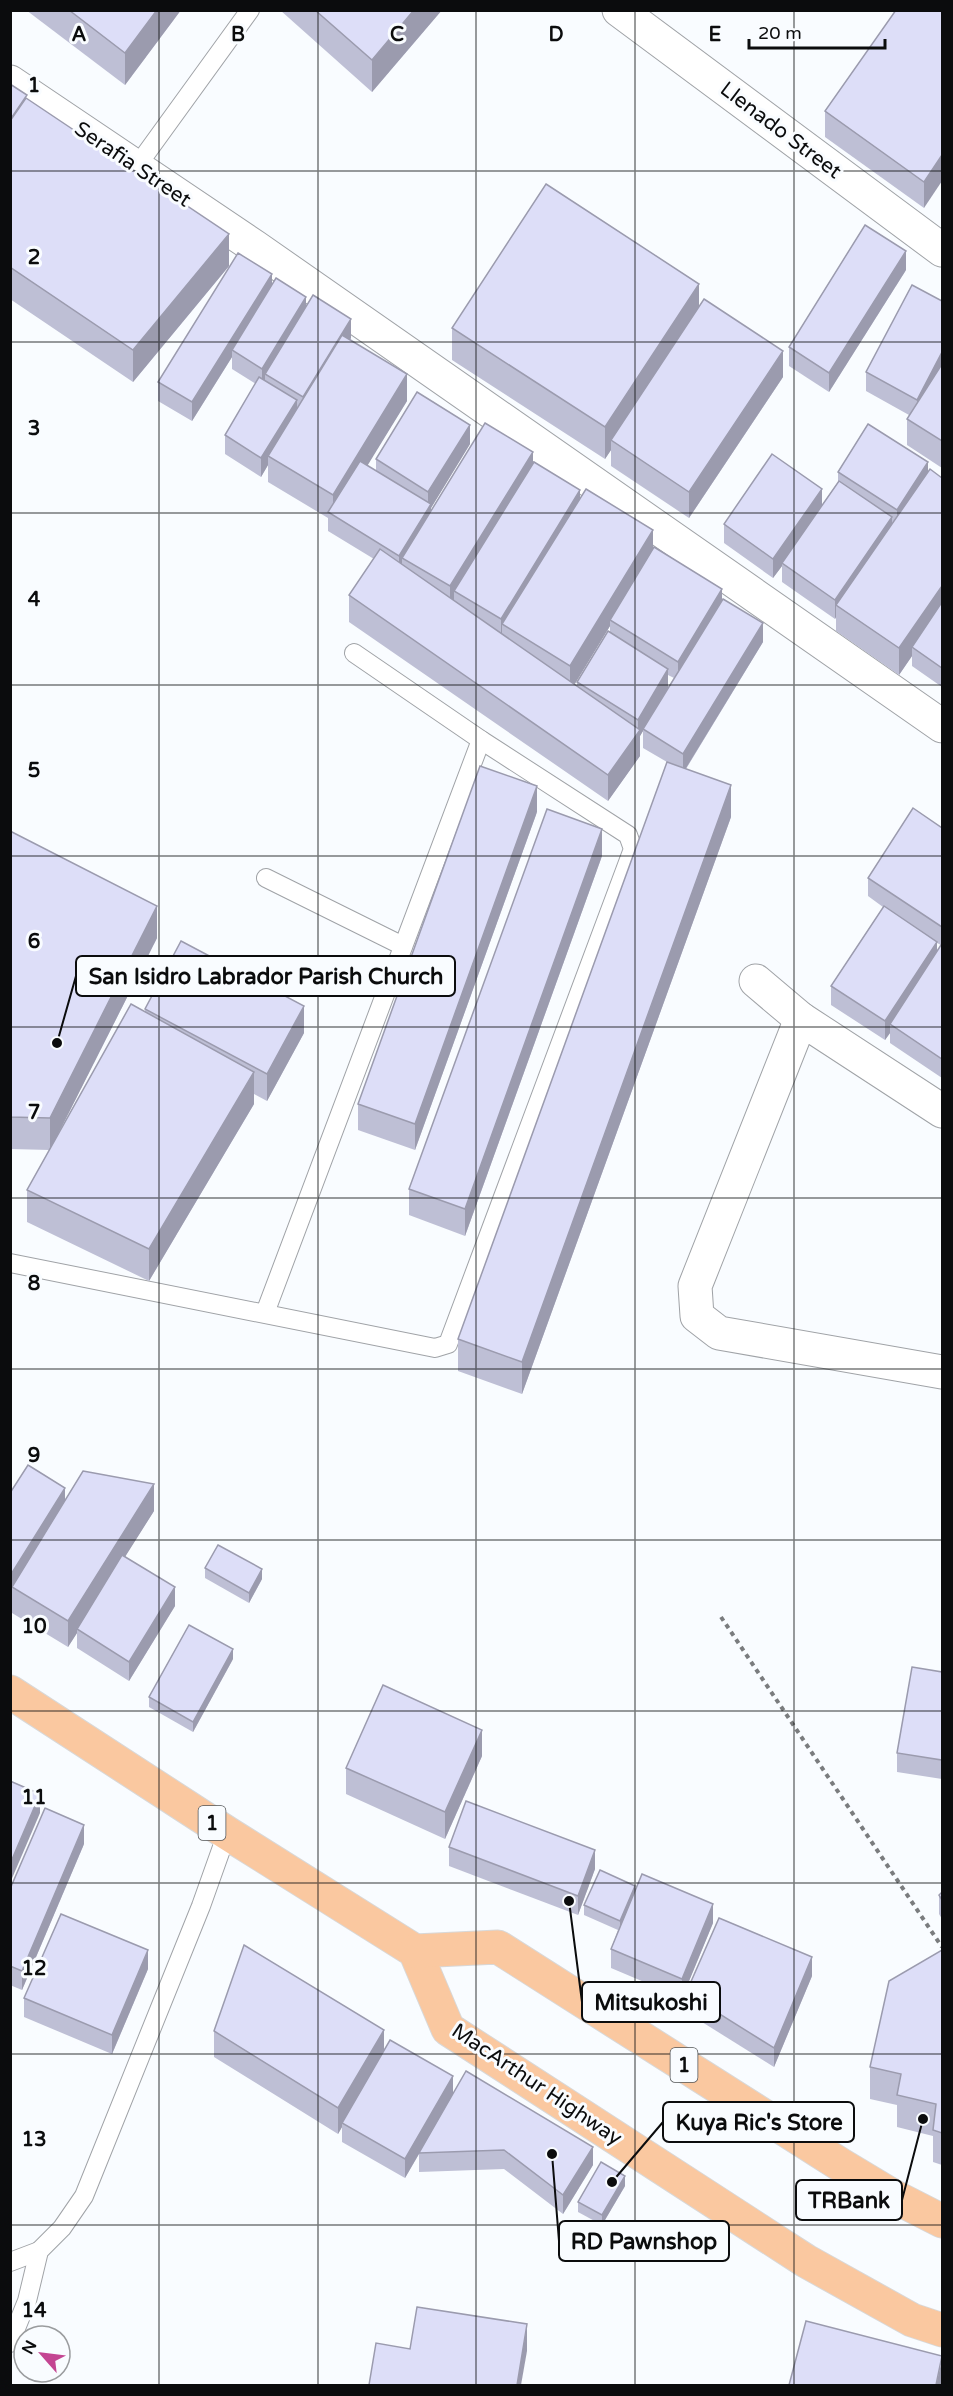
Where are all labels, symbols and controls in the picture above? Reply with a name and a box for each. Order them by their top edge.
scale bar [749,12,886,50]
text: 20 m [758,22,802,44]
text: A [72,23,87,47]
text: B [231,23,245,47]
text: C [390,23,404,47]
text: D [548,23,564,47]
text: E [709,23,722,47]
text: 1 [28,74,40,98]
street label: Llenado Street [715,77,846,184]
street label: Serafia Street [70,116,196,213]
text: 2 [28,246,40,270]
text: 3 [28,417,40,441]
text: 4 [28,588,41,612]
text: 5 [28,759,40,783]
text: 6 [28,930,40,954]
callout: San Isidro Labrador Parish Church [76,956,455,996]
text: San Isidro Labrador Parish Church [89,964,443,990]
text: 7 [28,1101,40,1125]
text: 8 [28,1272,40,1296]
text: 9 [28,1444,40,1468]
text: 10 [21,1615,47,1639]
text: 11 [21,1786,47,1810]
road number: 1 [198,1806,226,1840]
text: 12 [21,1957,47,1981]
callout: Mitsukoshi [582,1982,720,2022]
text: Mitsukoshi [594,1990,708,2016]
street label: MacArthur Highway [447,2018,627,2151]
road number: 1 [670,2048,698,2082]
callout: Kuya Ric's Store [663,2102,854,2142]
text: Kuya Ric's Store [675,2110,843,2136]
text: 13 [21,2128,47,2152]
callout: TRBank [796,2180,902,2220]
text: TRBank [807,2188,890,2214]
callout: RD Pawnshop [559,2221,729,2261]
text: RD Pawnshop [571,2229,717,2255]
text: 14 [21,2299,47,2323]
north arrow [12,2324,72,2384]
text: N [18,2337,41,2358]

